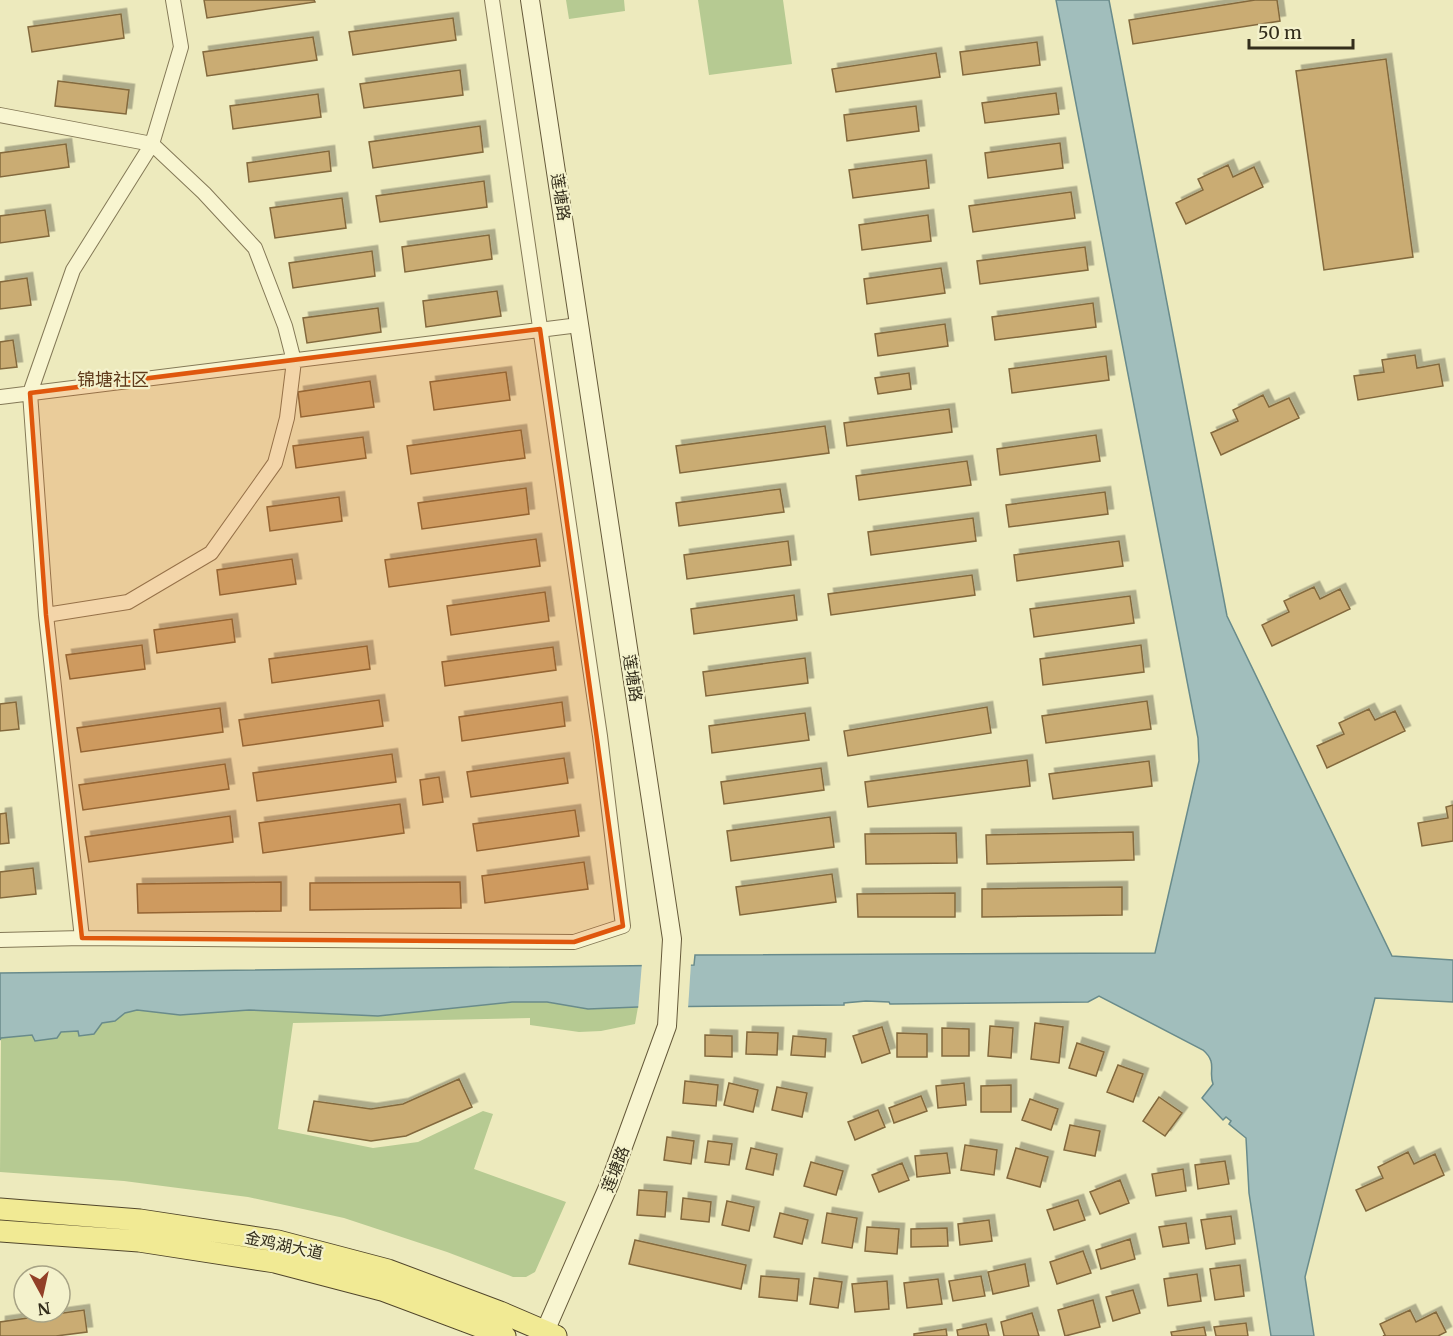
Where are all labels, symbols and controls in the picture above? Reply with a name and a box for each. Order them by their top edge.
scale bar [1249,12,1352,50]
text: 50 m [1258,21,1302,44]
street label: 莲塘路 [547,172,575,222]
district label: 锦塘社区 [77,368,149,391]
street label: 莲塘路 [619,653,647,703]
street label: 莲塘路 [597,1143,633,1195]
street label: 金鸡湖大道 [243,1227,325,1263]
north arrow [12,1264,72,1324]
text: N [36,1298,52,1320]

